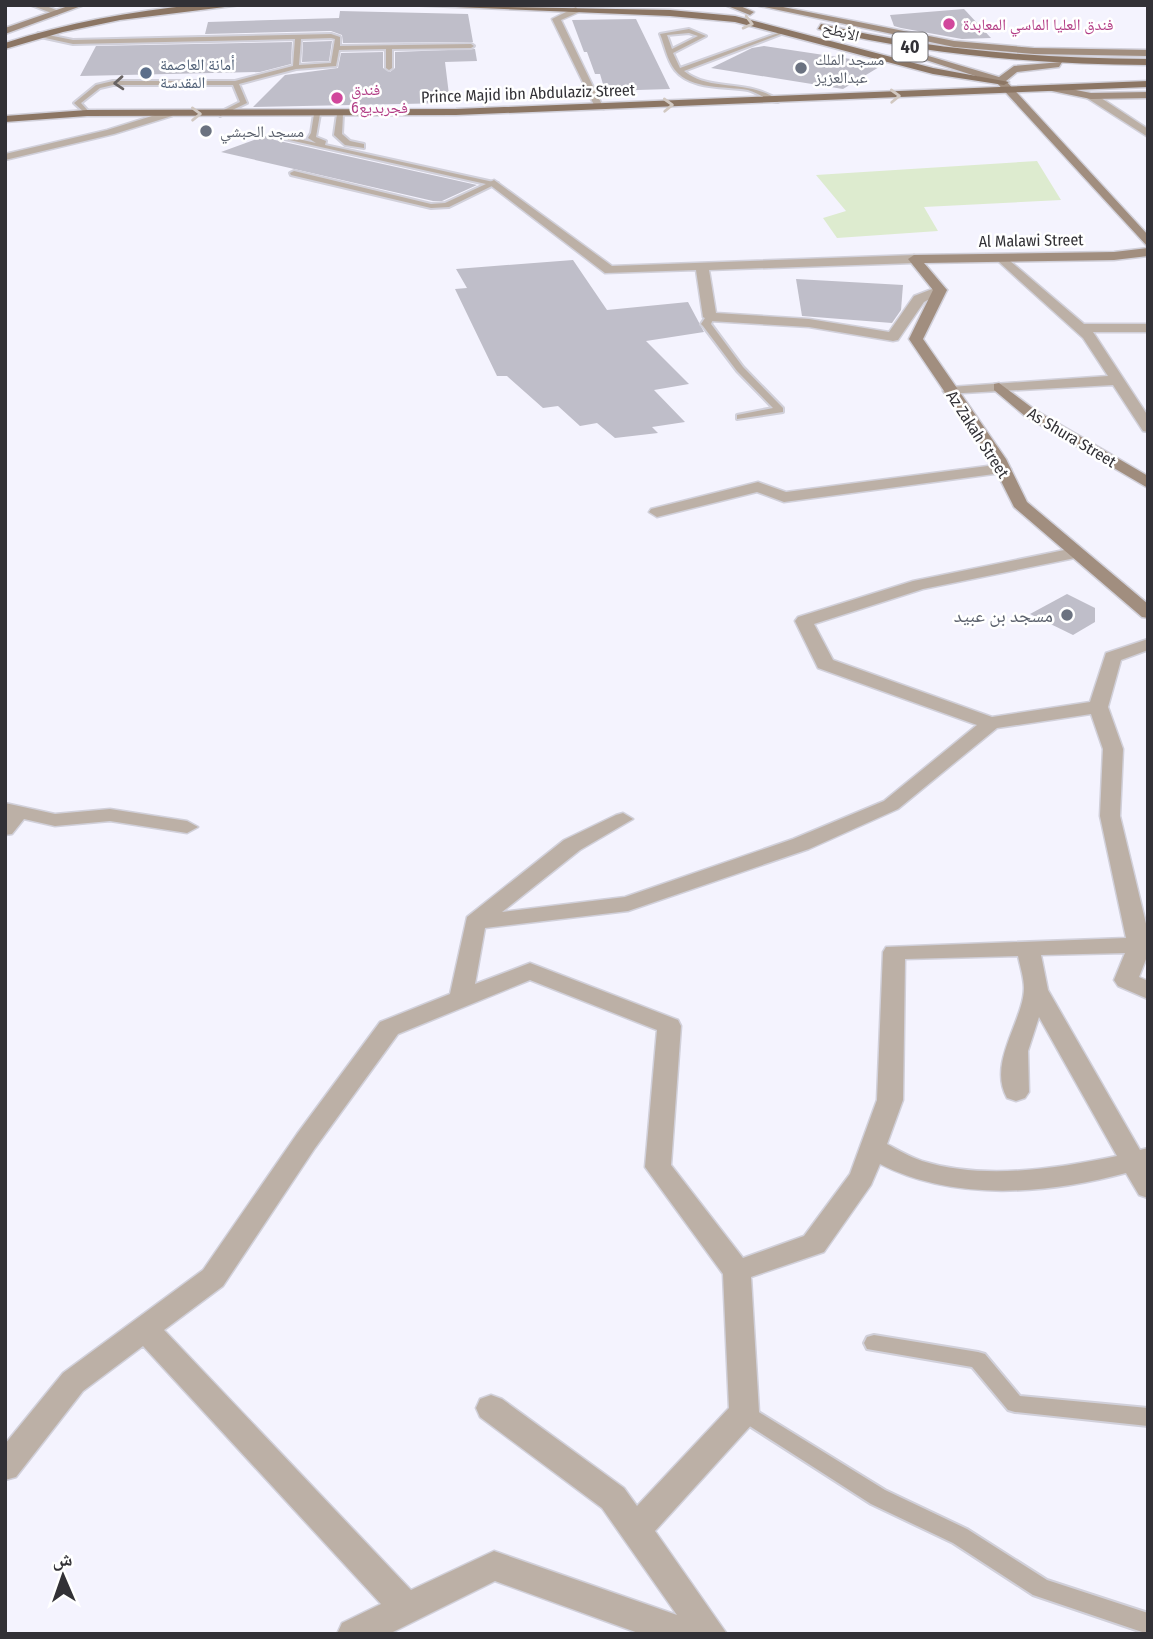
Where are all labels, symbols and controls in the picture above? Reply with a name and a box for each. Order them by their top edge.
one-way arrow [742,15,754,29]
place label: فندق العليا الماسي المعابدة [963,15,1114,37]
marker: فندق العليا الماسي المعابدة [941,16,957,32]
street label: الأبطح [820,17,861,46]
road number: 40 [892,32,928,62]
place label: مسجد الملك عبدالعزيز [814,50,884,87]
place label: أمانة العاصمة المقدسة [160,55,235,92]
marker: مسجد الملك عبدالعزيز [793,60,809,76]
marker: أمانة العاصمة المقدسة [138,65,154,81]
one-way arrow [113,76,124,91]
place label: فندق فجربديع6 [351,80,408,118]
street label: Prince Majid ibn Abdulaziz Street [421,80,636,107]
one-way arrow [890,88,901,103]
marker: فندق فجربديع6 [329,90,345,106]
one-way arrow [663,97,674,112]
one-way arrow [191,106,202,122]
place label: مسجد الحبشي [220,122,304,144]
marker: مسجد الحبشي [198,123,214,139]
street label: Al Malawi Street [978,230,1084,251]
street label: Az Zakah Street [942,387,1013,482]
street label: As Shura Street [1024,404,1120,472]
place label: مسجد بن عبيد [954,604,1053,627]
marker: مسجد بن عبيد [1059,607,1075,623]
north arrow [28,1541,98,1611]
text: ش [52,1548,73,1571]

